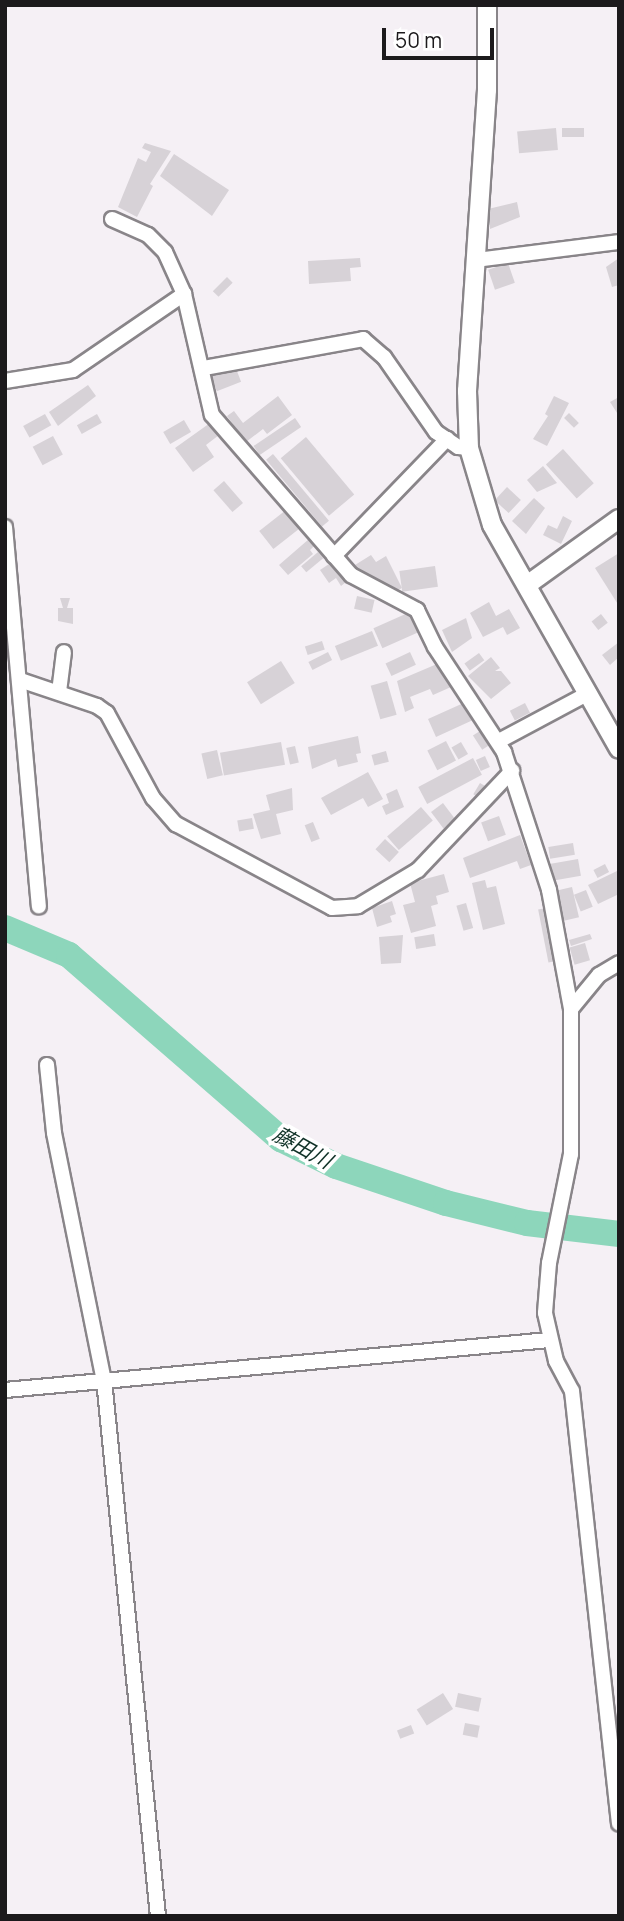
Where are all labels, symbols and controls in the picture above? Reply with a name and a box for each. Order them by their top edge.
scale bar [386,14,498,58]
text: 50 m [395,26,442,54]
water label: 藤田川 [269,1121,337,1173]

